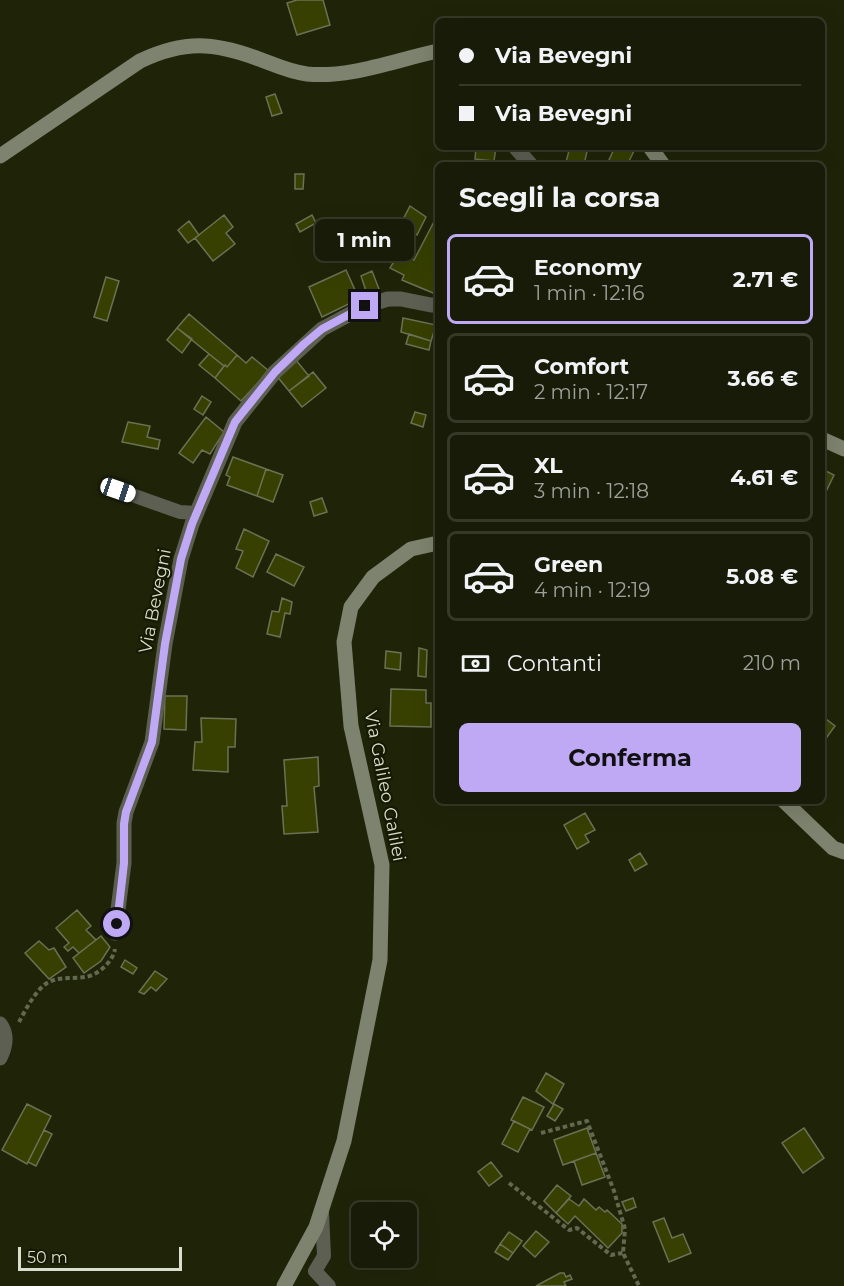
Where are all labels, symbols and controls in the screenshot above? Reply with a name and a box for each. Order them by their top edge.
text: Via Bevegni [495,42,632,69]
text: Via Bevegni [495,100,632,127]
text: Scegli la corsa [459,181,660,214]
callout: 1 min [316,219,415,261]
text: 1 min [337,228,392,252]
icon: car [462,252,516,306]
text: Economy [534,254,642,281]
text: 2.71 € [733,266,798,293]
text: 1 min · 12:16 [534,281,644,305]
route end [351,292,378,319]
icon: car [462,351,516,405]
text: Comfort [534,353,629,380]
text: 3.66 € [727,365,798,392]
text: 2 min · 12:17 [534,380,648,404]
icon: car [462,450,516,504]
text: XL [534,452,563,479]
text: 4.61 € [730,464,798,491]
car [98,476,138,504]
text: 3 min · 12:18 [534,479,649,503]
street label: Via Bevegni [134,547,176,655]
icon: car [462,549,516,603]
text: Green [534,551,603,578]
text: 5.08 € [726,563,798,590]
text: 4 min · 12:19 [534,578,650,602]
icon: cash [459,647,492,680]
text: Contanti [507,650,602,677]
text: 210 m [743,651,801,675]
street label: Via Galileo Galilei [360,709,410,863]
button: Conferma [459,723,801,792]
route start [103,910,130,937]
map controls [351,1202,417,1268]
button: locate [351,1202,417,1268]
scale bar [18,1244,182,1272]
text: 50 m [27,1248,68,1267]

